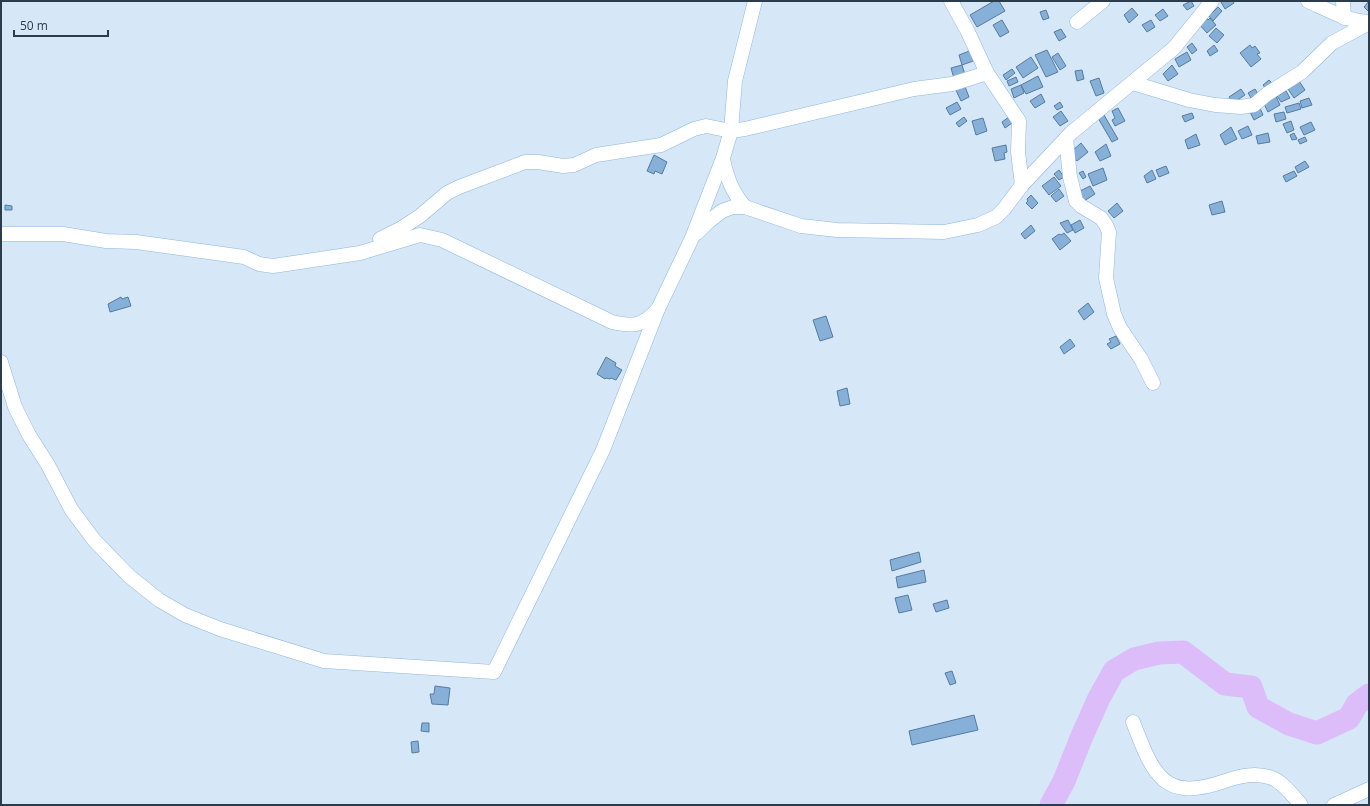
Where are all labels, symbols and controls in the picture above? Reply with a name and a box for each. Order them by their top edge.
scale bar [14,12,108,38]
text: 50 m [20,17,48,34]

